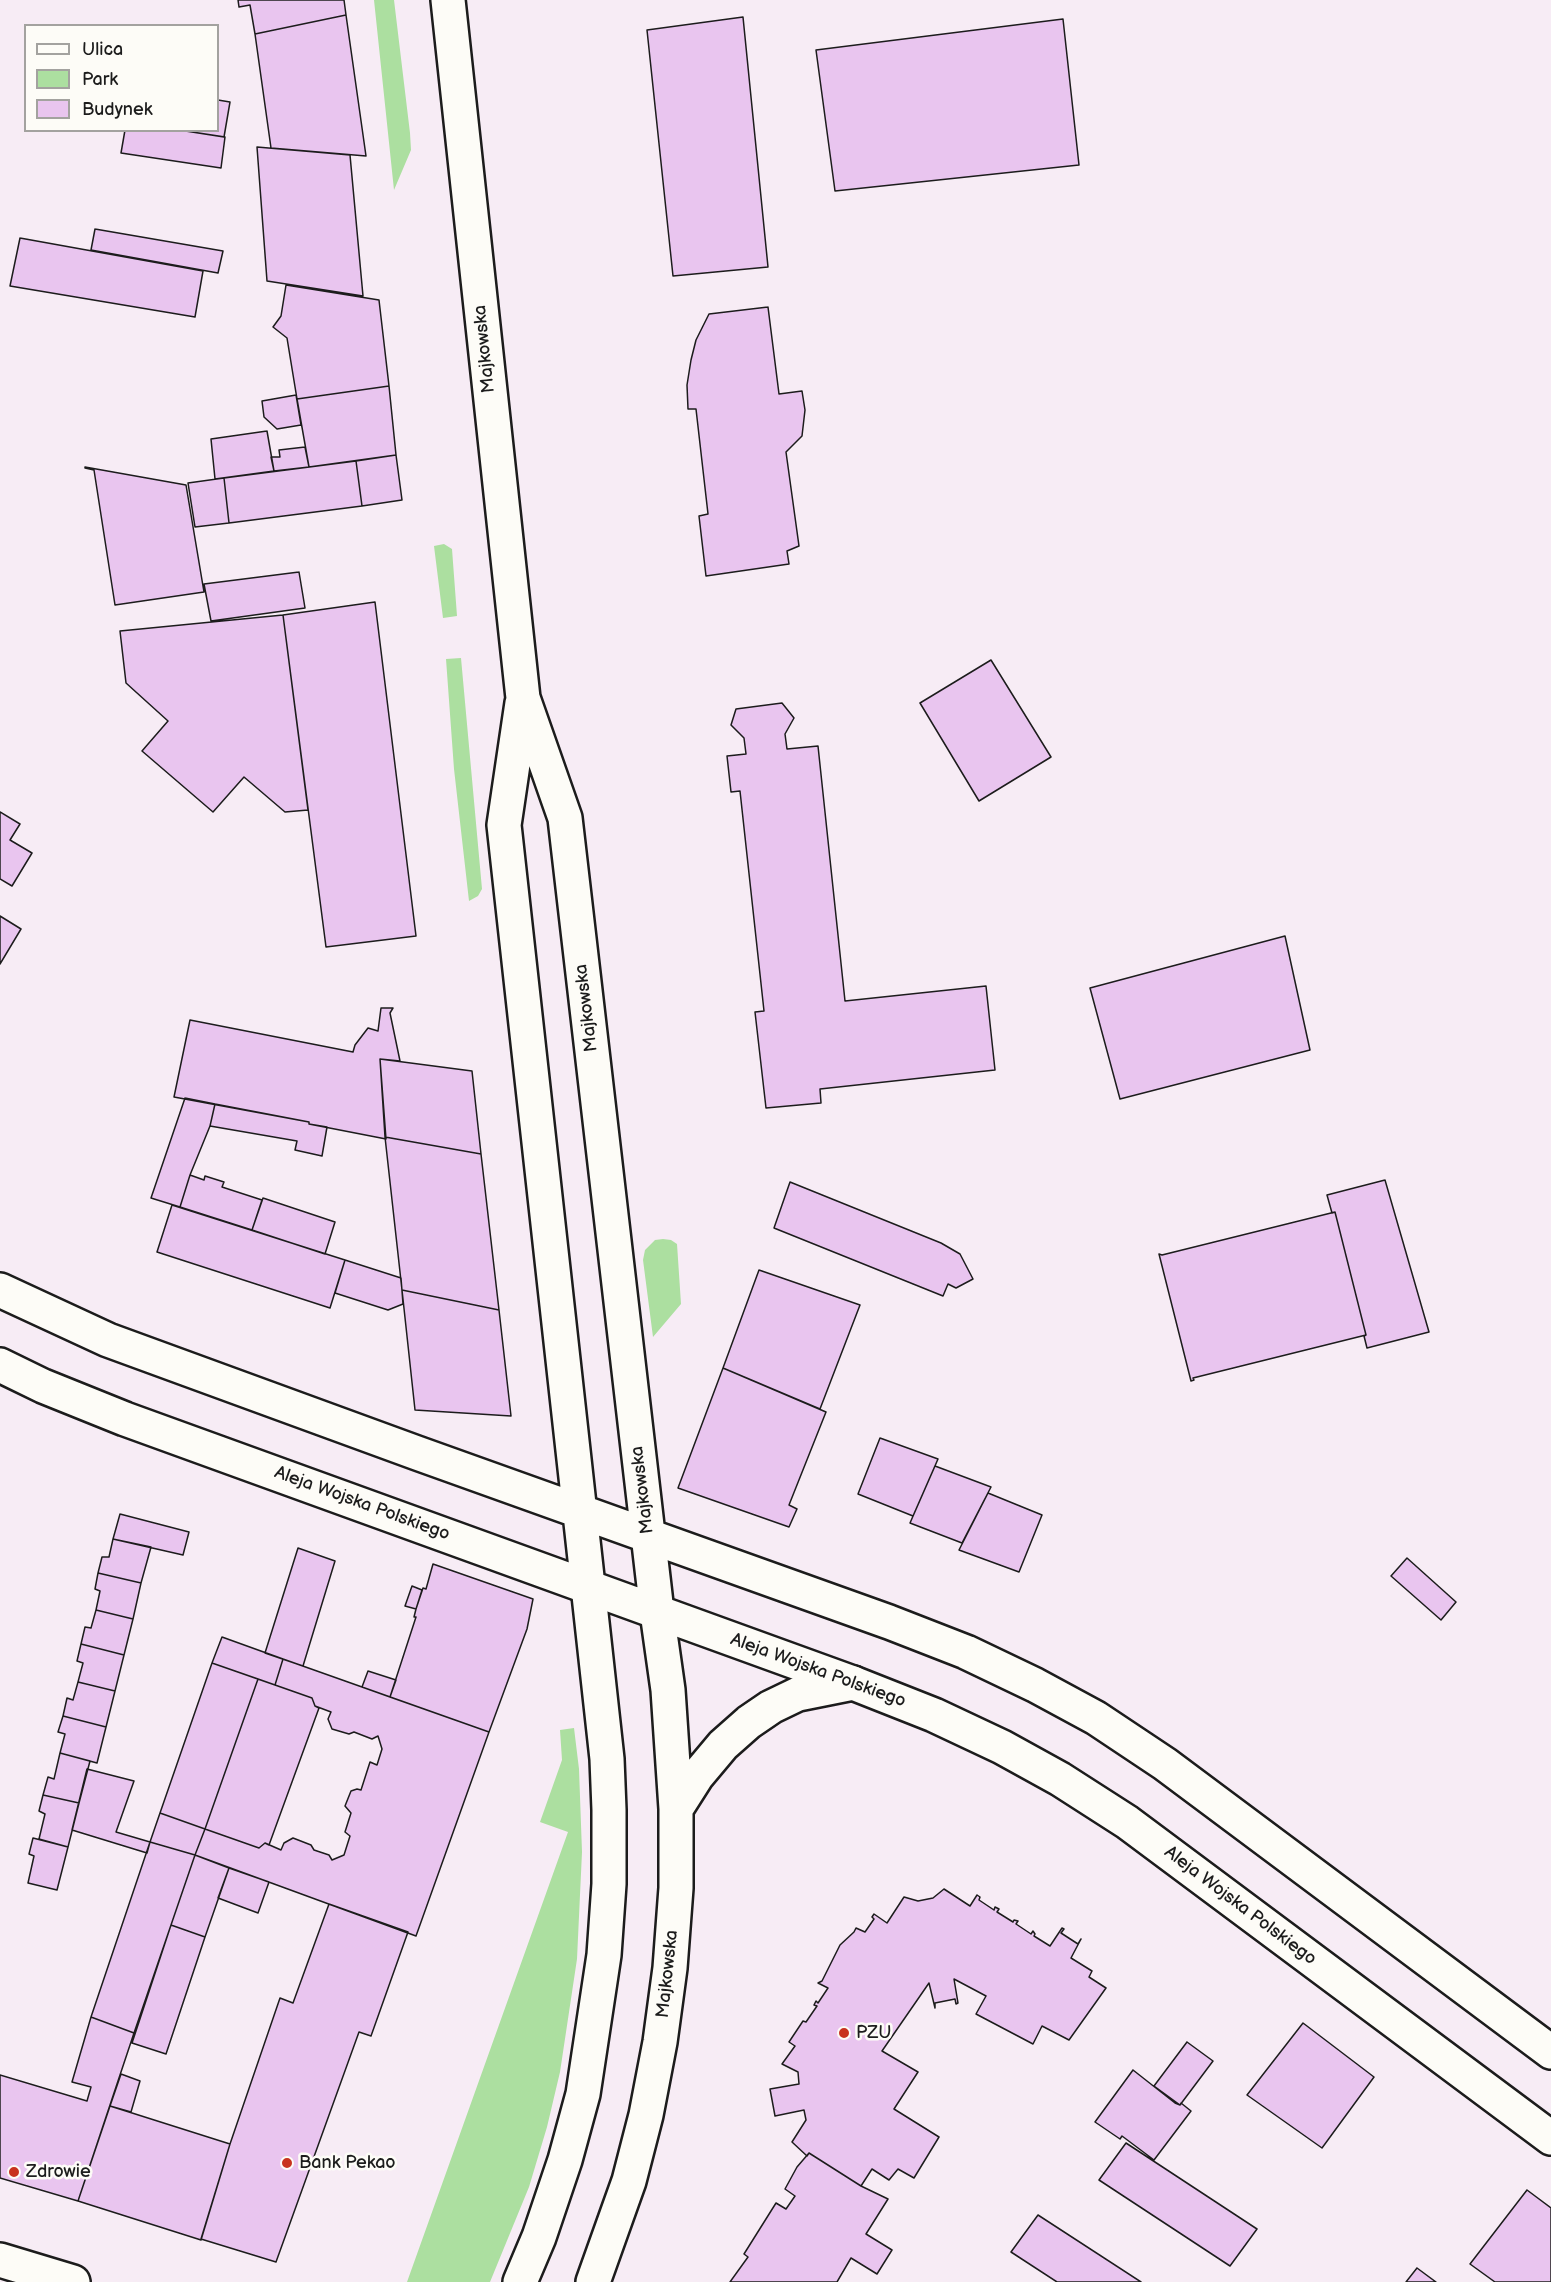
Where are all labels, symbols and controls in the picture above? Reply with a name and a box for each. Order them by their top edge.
legend [24,24,219,132]
text: Ulica [82,39,123,60]
text: Park [82,69,118,90]
text: Budynek [82,99,152,120]
street label: Majkowska [470,304,500,394]
street label: Majkowska [571,963,603,1053]
street label: Majkowska [627,1445,659,1535]
street label: Aleja Wojska Polskiego [271,1462,453,1546]
street label: Aleja Wojska Polskiego [727,1629,909,1713]
street label: Aleja Wojska Polskiego [1160,1842,1320,1970]
street label: Majkowska [653,1929,683,2019]
place label: PZU [856,2022,892,2044]
marker: PZU [837,2026,851,2040]
place label: Bank Pekao [299,2152,396,2174]
marker: Bank Pekao [280,2156,294,2170]
place label: Zdrowie [26,2161,91,2183]
marker: Zdrowie [7,2165,21,2179]

